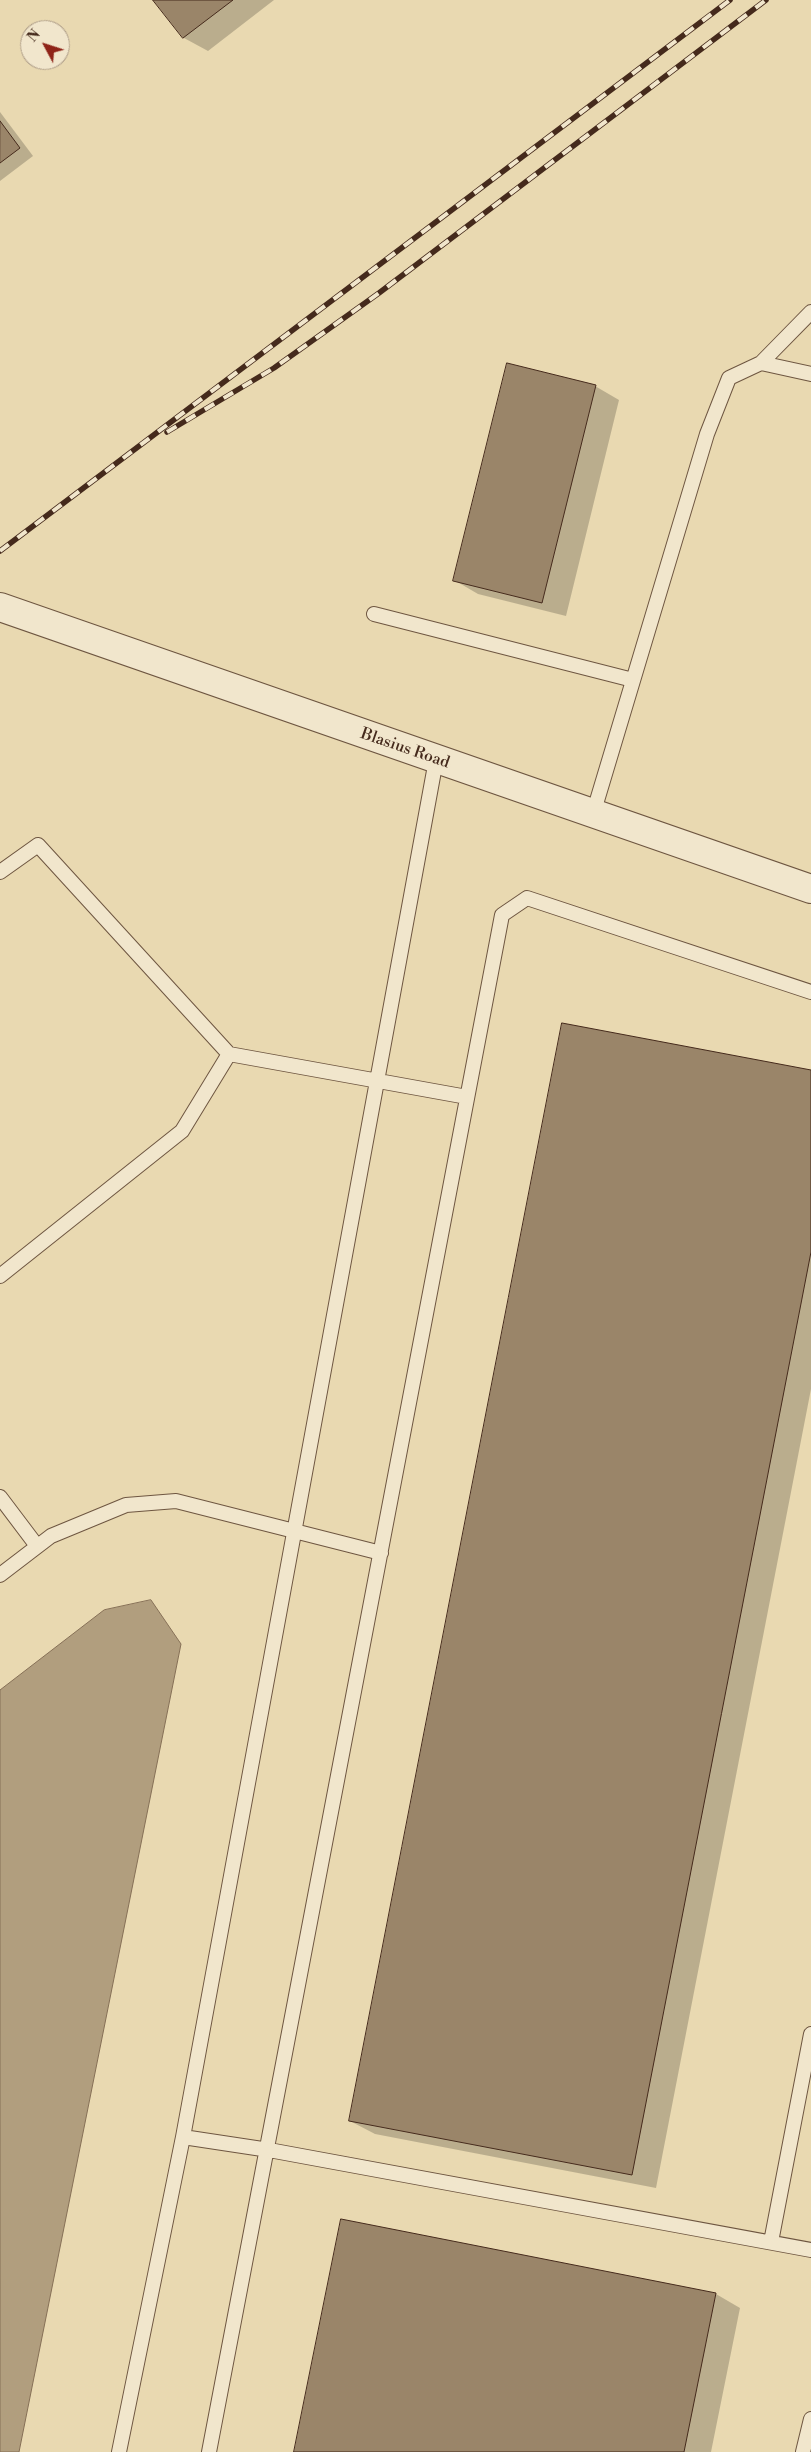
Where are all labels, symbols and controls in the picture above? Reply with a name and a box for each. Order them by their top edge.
north arrow [20,20,70,70]
text: N [24,26,45,46]
street label: Blasius Road [358,725,452,773]

